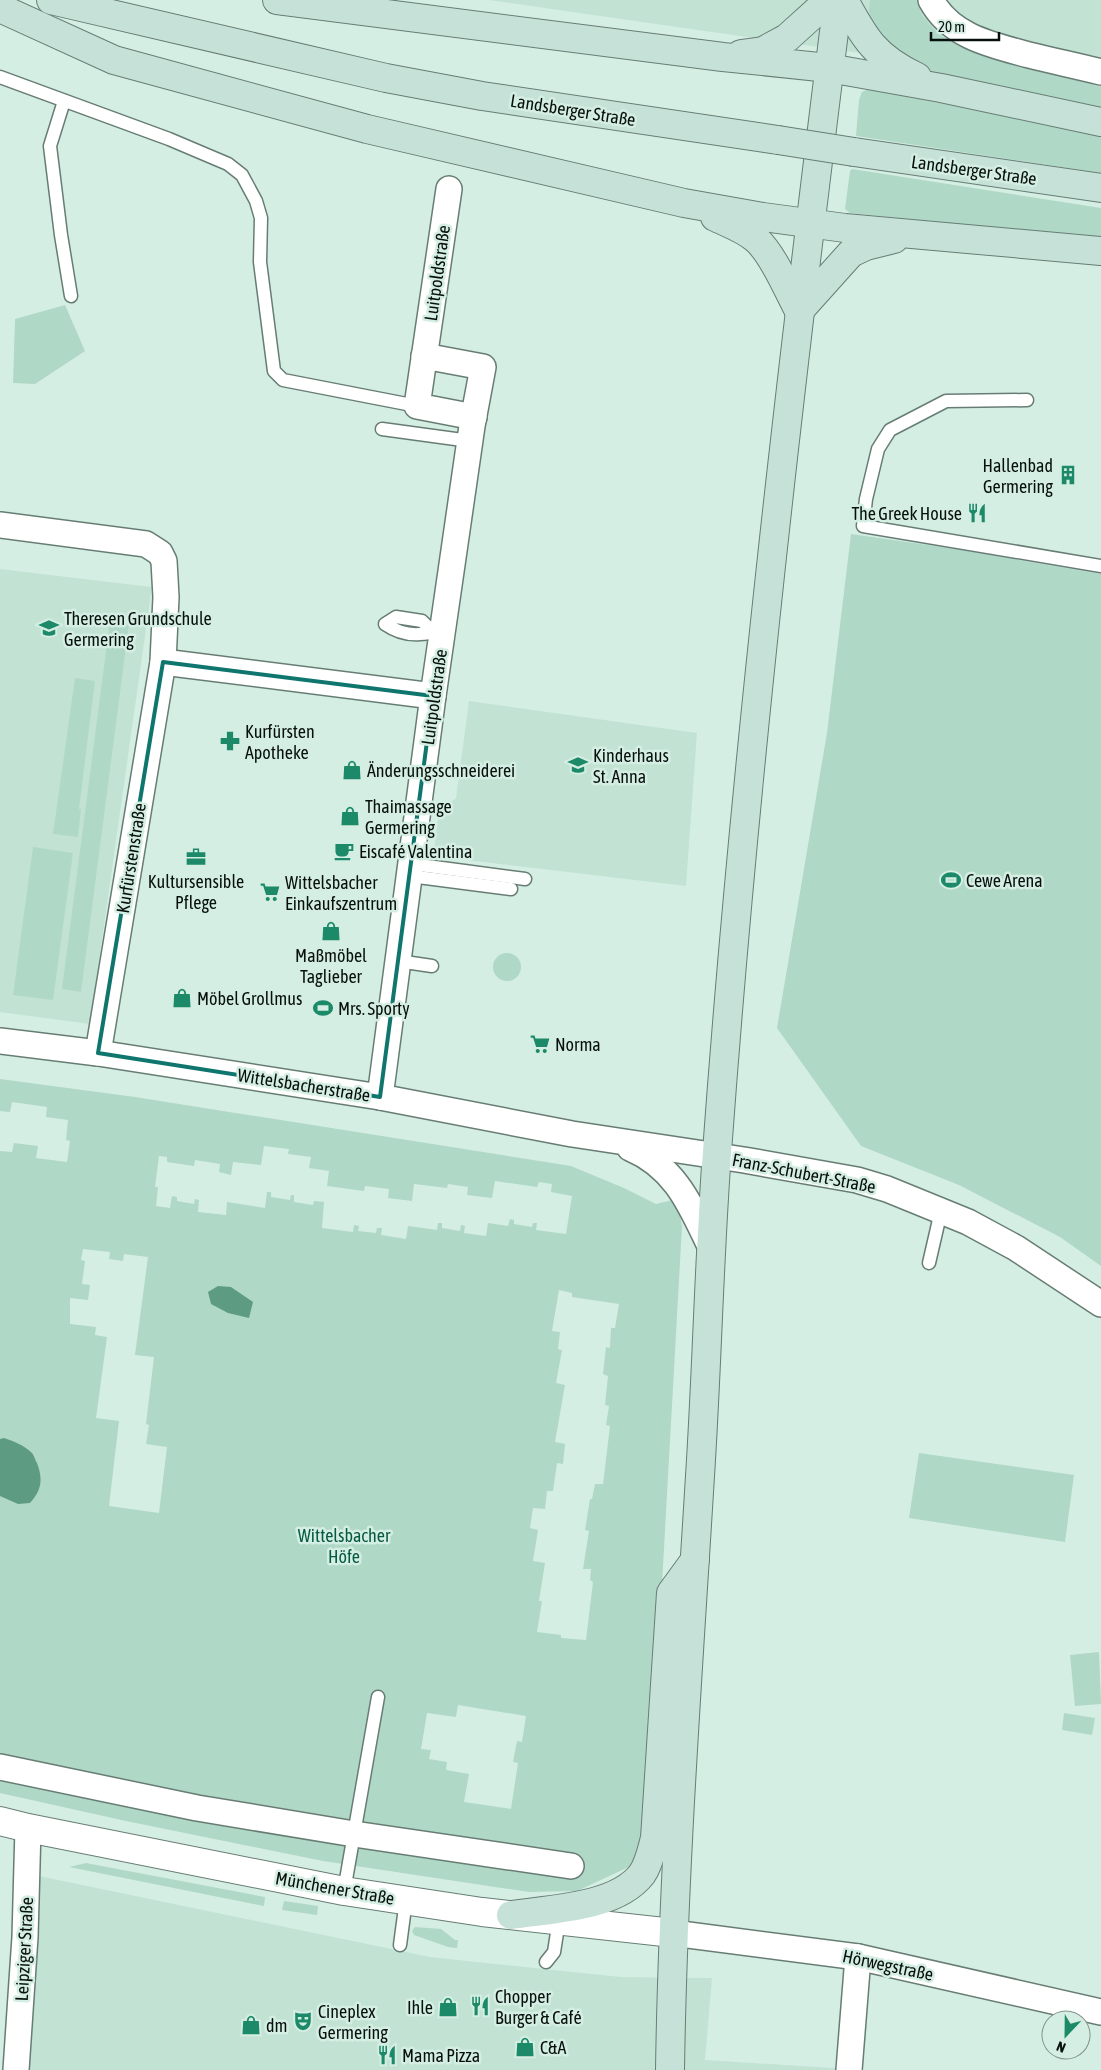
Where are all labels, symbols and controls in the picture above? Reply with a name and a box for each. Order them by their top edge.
scale bar [931,10,998,42]
text: 20 m [938,18,965,35]
street label: Landsberger Straße [509,90,637,130]
street label: Landsberger Straße [910,151,1038,189]
street label: Luitpoldstraße [420,224,454,322]
place label: Hallenbad Germering [982,455,1053,497]
building icon: Hallenbad Germering [1057,464,1079,486]
restaurant icon: The Greek House [966,502,988,524]
place label: The Greek House [851,503,962,524]
place label: Theresen Grundschule Germering [64,608,212,650]
school or university icon: Theresen Grundschule Germering [38,617,60,639]
street label: Luitpoldstraße [417,648,451,746]
place label: Kurfürsten Apotheke [245,721,315,763]
pharmacy icon: Kurfürsten Apotheke [219,730,241,752]
place label: Kinderhaus St. Anna [593,745,669,787]
school or university icon: Kinderhaus St. Anna [567,754,589,776]
shop icon: Änderungsschneiderei [341,759,363,781]
place label: Änderungsschneiderei [367,760,515,781]
place label: Thaimassage Germering [365,796,452,838]
street label: Kurfürstenstraße [112,801,150,915]
shop icon: Thaimassage Germering [339,805,361,827]
cafe icon: Eiscafé Valentina [333,840,355,862]
place label: Eiscafé Valentina [359,841,472,862]
office icon: Kultursensible Pflege [185,846,207,868]
sports icon: Cewe Arena [940,869,962,891]
place label: Cewe Arena [966,870,1043,891]
place label: Kultursensible Pflege [148,871,244,913]
place label: Wittelsbacher Einkaufszentrum [285,872,397,914]
supermarket icon: Wittelsbacher Einkaufszentrum [259,881,281,903]
shop icon: Maßmöbel Taglieber [320,920,342,942]
place label: Maßmöbel Taglieber [295,945,367,987]
shop icon: Möbel Grollmus [171,987,193,1009]
place label: Möbel Grollmus [197,988,302,1009]
sports icon: Mrs. Sporty [312,997,334,1019]
place label: Mrs. Sporty [338,998,410,1019]
supermarket icon: Norma [529,1033,551,1055]
place label: Norma [555,1034,601,1055]
street label: Wittelsbacherstraße [236,1064,372,1106]
street label: Franz-Schubert-Straße [730,1149,878,1197]
park label: Wittelsbacher Höfe [298,1525,391,1567]
street label: Münchener Straße [274,1867,396,1909]
street label: Leipziger Straße [11,1896,37,2002]
street label: Hörwegstraße [841,1945,935,1985]
place label: Chopper Burger & Café [495,1986,582,2028]
restaurant icon: Chopper Burger & Café [469,1995,491,2017]
shop icon: Ihle [437,1996,459,2018]
place label: Ihle [407,1997,433,2018]
place label: Cineplex Germering [318,2001,388,2043]
theatre icon: Cineplex Germering [292,2010,314,2032]
north arrow [1041,2010,1091,2060]
shop icon: dm [240,2014,262,2036]
place label: dm [266,2015,288,2036]
shop icon: C&A [514,2036,536,2058]
place label: C&A [540,2037,566,2058]
text: N [1054,2038,1068,2056]
restaurant icon: Mama Pizza [376,2044,398,2066]
place label: Mama Pizza [402,2045,480,2066]

